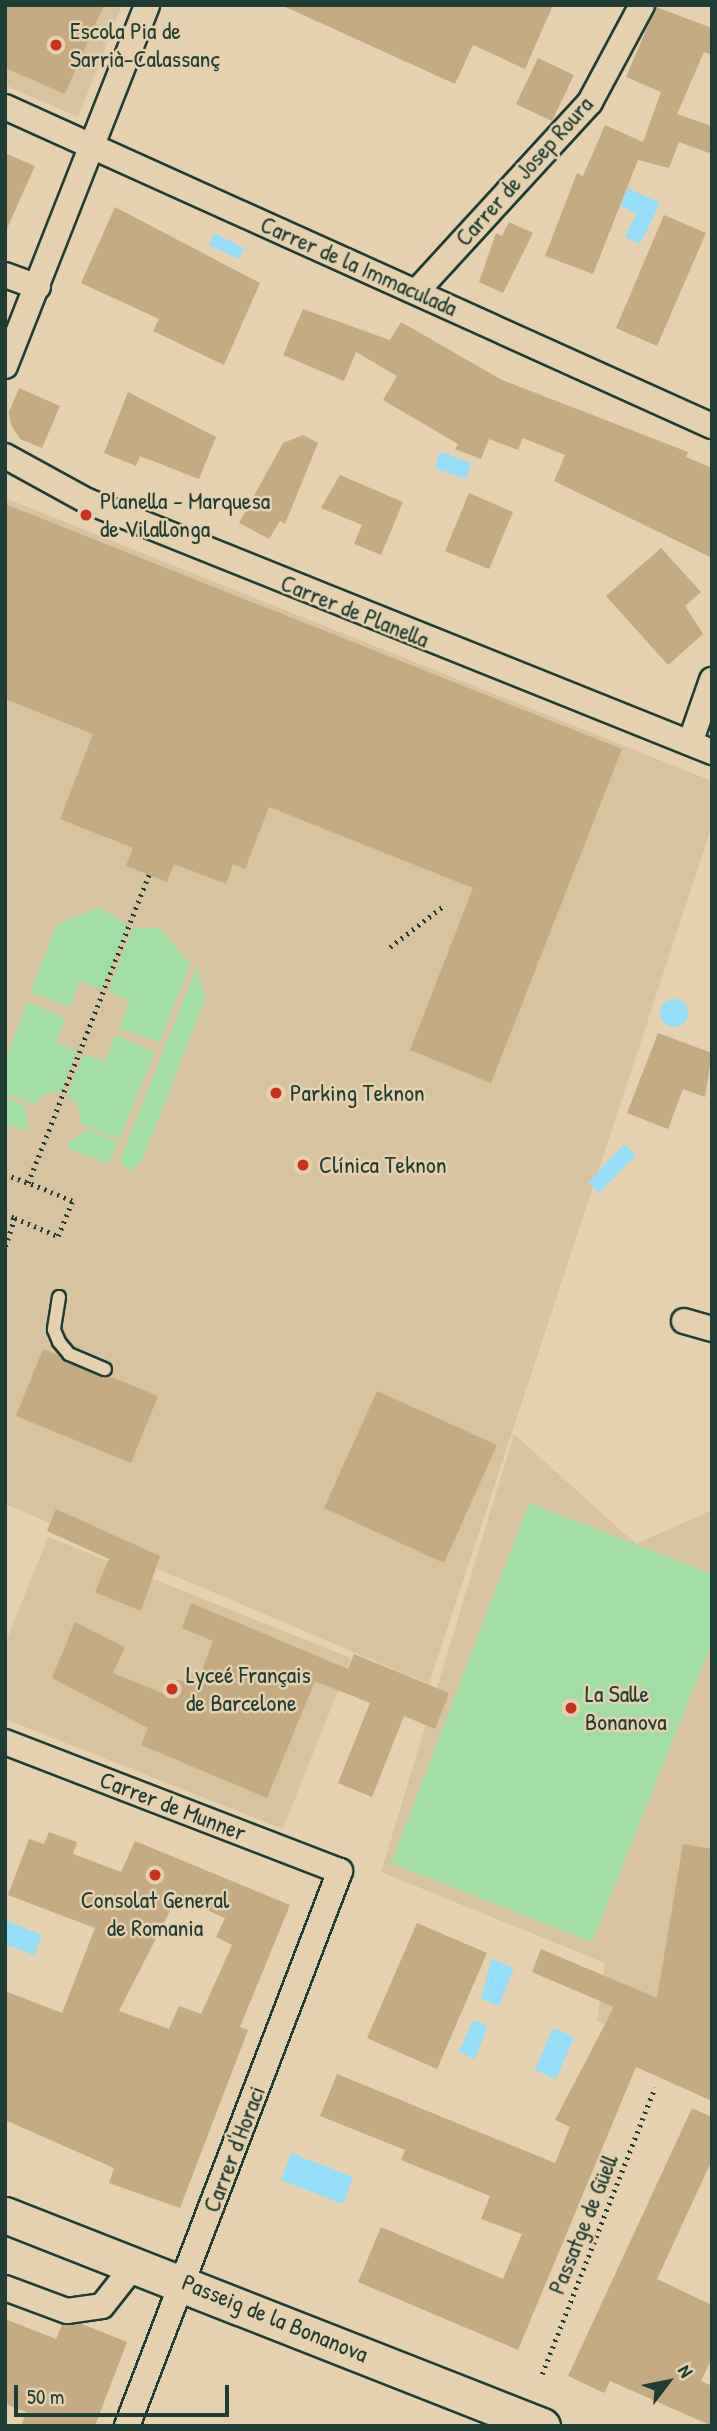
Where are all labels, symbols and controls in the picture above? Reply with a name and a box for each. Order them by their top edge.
place label: Escola Pia de Sarrià-Calassanç [70,17,220,73]
marker: Escola Pia de Sarrià-Calassanç [48,37,64,53]
street label: Carrer de Josep Roura [449,90,599,252]
street label: Carrer de la Immaculada [256,210,462,322]
place label: Planella - Marquesa de Vilallonga [100,487,270,543]
marker: Planella - Marquesa de Vilallonga [78,507,94,523]
street label: Carrer de Planella [277,568,433,654]
place label: Parking Teknon [290,1079,425,1107]
marker: Parking Teknon [268,1085,284,1101]
place label: Clínica Teknon [319,1151,446,1179]
marker: Clínica Teknon [293,1155,313,1175]
place label: Lyceé Français de Barcelone [186,1661,311,1717]
place label: La Salle Bonanova [585,1680,667,1736]
marker: Lyceé Français de Barcelone [164,1681,180,1697]
marker: La Salle Bonanova [563,1700,579,1716]
street label: Carrer de Munner [96,1765,250,1847]
marker: Consolat General de Romania [147,1867,163,1883]
place label: Consolat General de Romania [81,1886,229,1942]
street label: Carrer d'Horaci [197,2082,271,2216]
street label: Passatge de Güell [542,2150,624,2298]
street label: Passeig de la Bonanova [178,2268,372,2368]
north arrow [633,2347,703,2417]
text: N [672,2360,700,2382]
scale bar [18,2372,233,2416]
text: 50 m [27,2382,64,2411]

